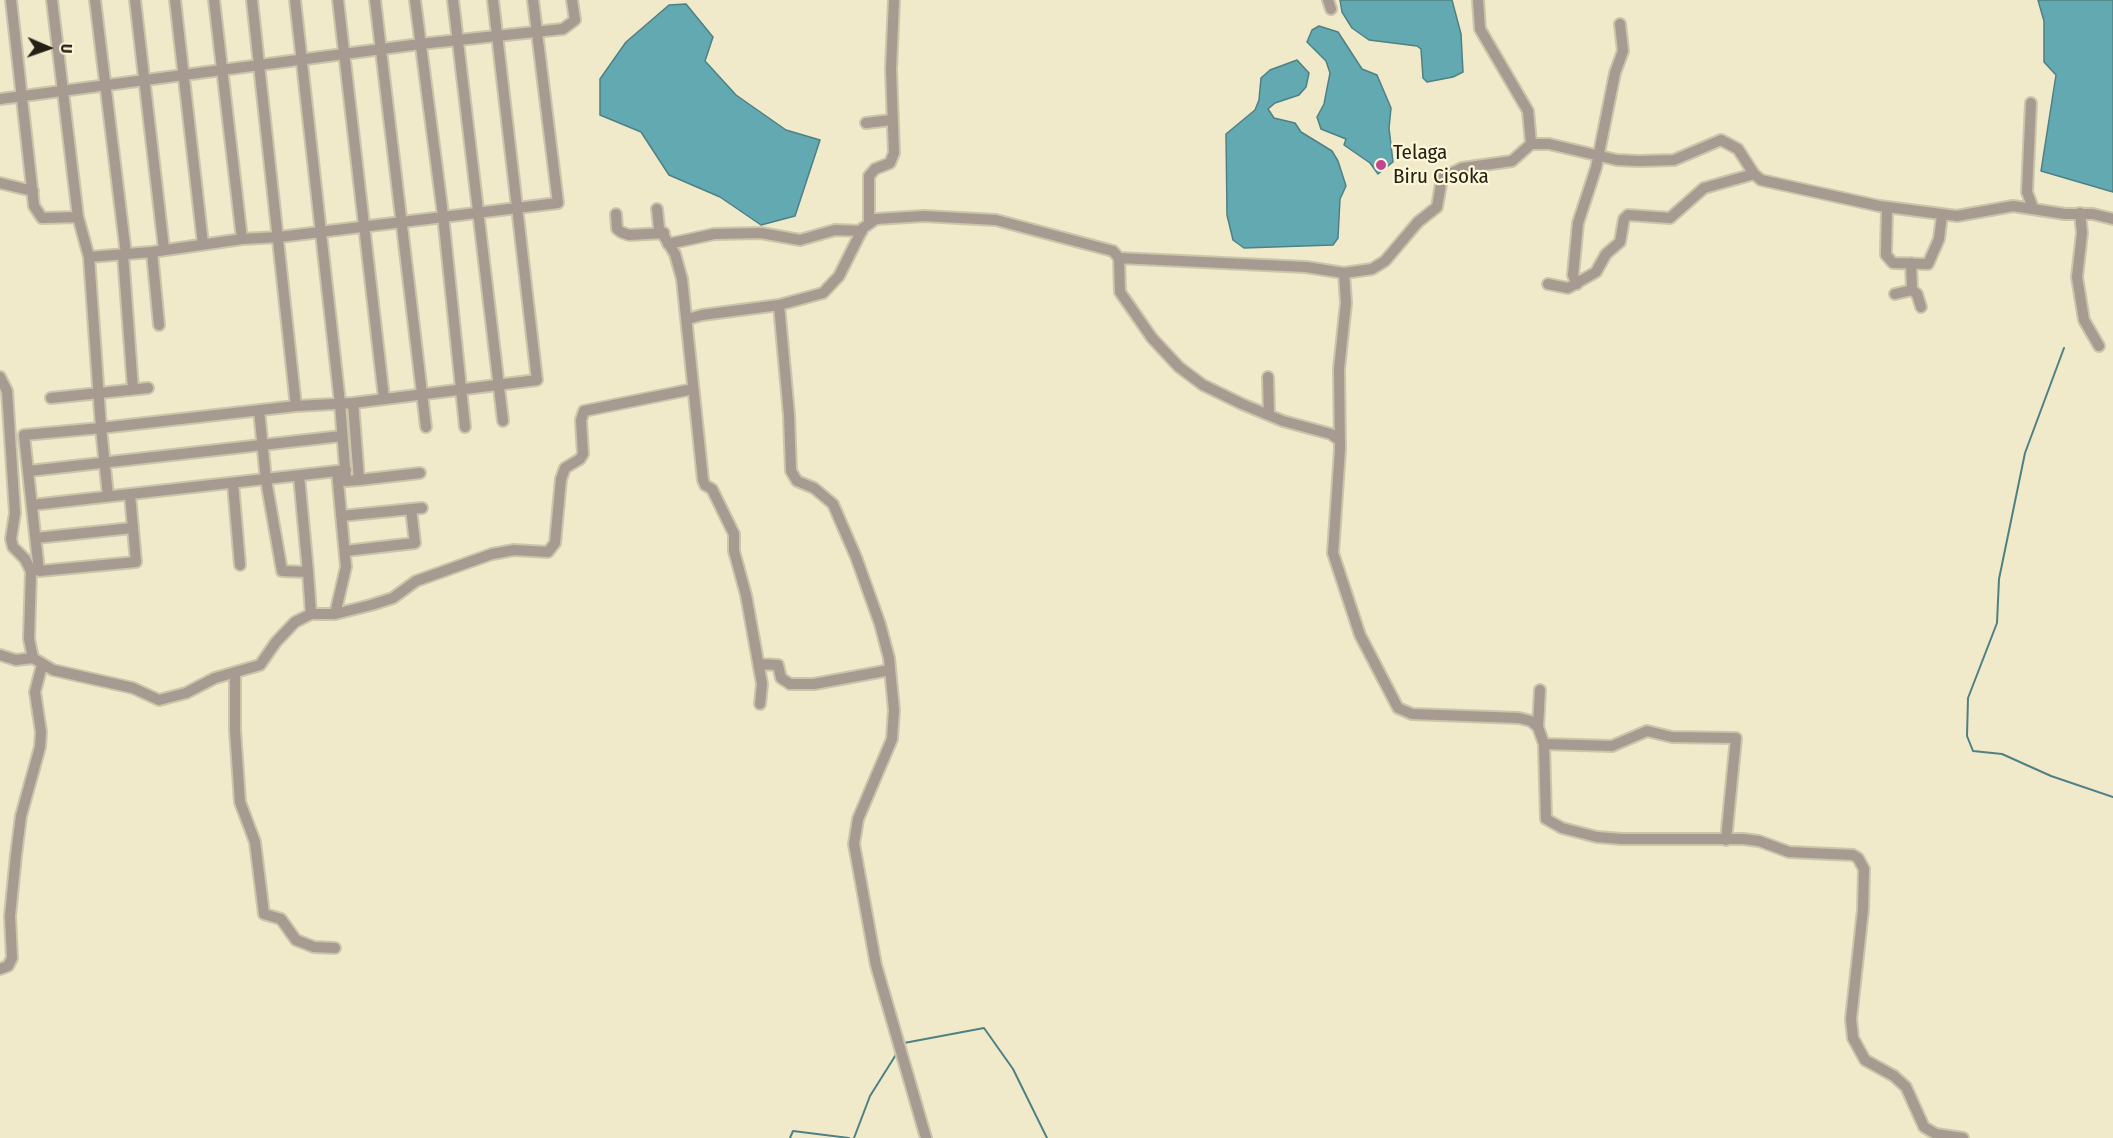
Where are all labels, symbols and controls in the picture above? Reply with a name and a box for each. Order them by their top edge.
north arrow [18,18,78,78]
text: U [57,44,76,54]
place label: Telaga Biru Cisoka [1393,140,1489,190]
marker: Telaga Biru Cisoka [1374,158,1388,172]

